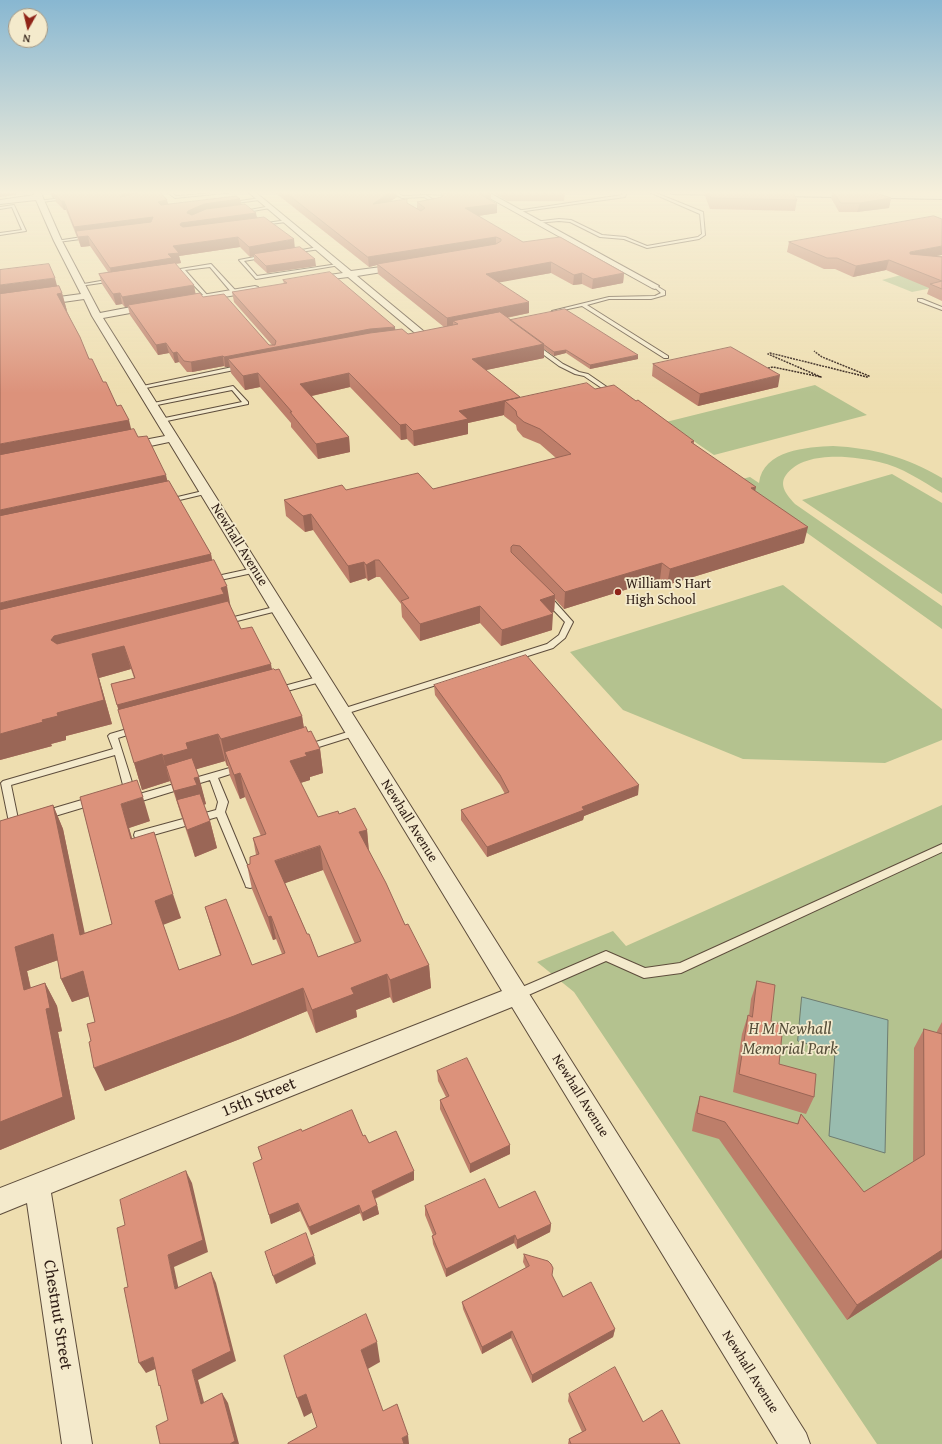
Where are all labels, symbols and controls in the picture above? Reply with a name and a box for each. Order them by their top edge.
north arrow [8,8,48,48]
text: N [22,30,31,47]
street label: Newhall Avenue [207,501,271,589]
place label: William S Hart High School [626,576,711,608]
marker: William S Hart High School [613,587,623,597]
street label: Newhall Avenue [377,777,441,865]
park label: H M Newhall Memorial Park [742,1020,838,1060]
street label: Newhall Avenue [548,1052,612,1140]
street label: 15th Street [219,1074,299,1122]
street label: Chestnut Street [38,1259,76,1371]
street label: Newhall Avenue [718,1328,782,1416]

